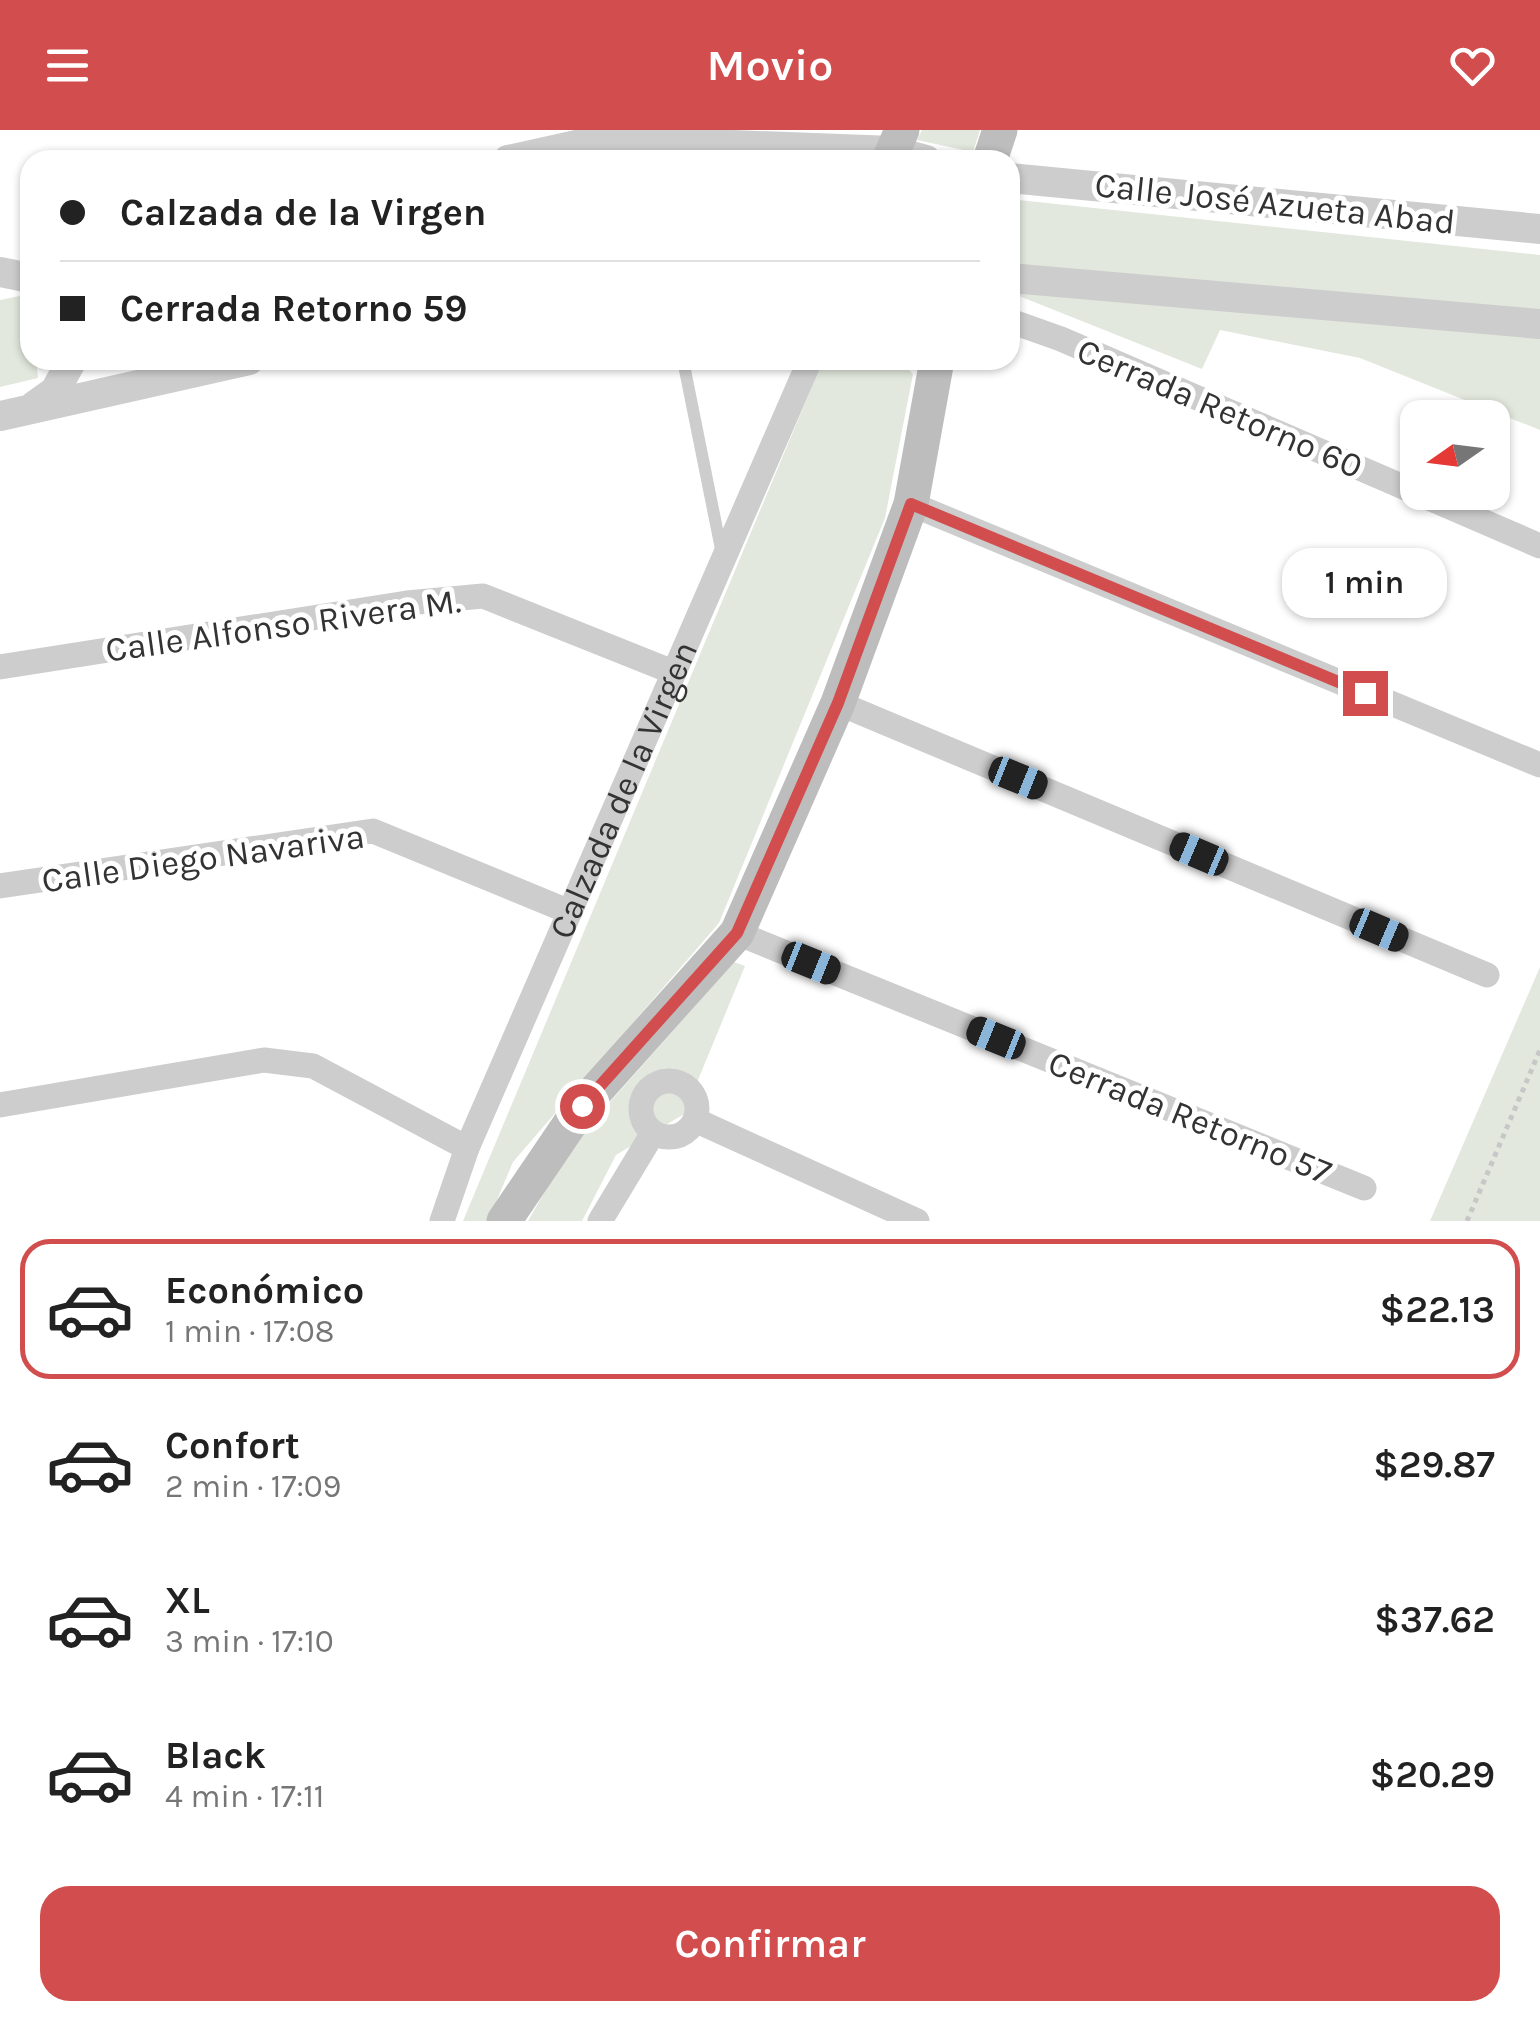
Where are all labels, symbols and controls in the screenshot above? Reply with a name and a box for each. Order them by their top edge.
icon: menu [40,38,95,93]
icon: heart [1445,38,1500,93]
text: Movio [707,39,834,91]
street label: Calle José Azueta Abad [1093,164,1457,243]
text: Calzada de la Virgen [120,190,487,235]
text: Cerrada Retorno 59 [120,286,468,331]
street label: Cerrada Retorno 60 [1071,330,1369,487]
north arrow [1400,400,1510,510]
map controls [1400,400,1510,510]
callout: 1 min [1282,548,1448,618]
text: 1 min [1325,564,1404,601]
street label: Calle Alfonso Rivera M. [103,580,463,671]
street label: Calzada de la Virgen [541,635,706,945]
route end [1343,671,1388,716]
car [985,753,1051,803]
street label: Calle Diego Navariva [39,816,367,901]
car [1166,828,1232,880]
car [1346,904,1412,956]
car [778,938,844,988]
car [963,1013,1029,1063]
street label: Cerrada Retorno 57 [1042,1042,1337,1193]
route start [560,1084,605,1129]
icon: car [45,1264,135,1354]
text: Económico [165,1268,364,1313]
text: $22.13 [1380,1287,1495,1332]
text: 1 min · 17:08 [165,1313,335,1350]
icon: car [45,1419,135,1509]
text: Confort [165,1423,300,1468]
text: $29.87 [1373,1442,1495,1487]
text: 2 min · 17:09 [165,1468,341,1505]
icon: car [45,1574,135,1664]
text: XL [165,1578,210,1623]
text: $37.62 [1374,1597,1495,1642]
text: 3 min · 17:10 [165,1623,334,1660]
icon: car [45,1729,135,1819]
text: Black [165,1733,266,1778]
text: $20.29 [1370,1752,1495,1797]
text: 4 min · 17:11 [165,1778,324,1815]
button: Confirmar [40,1886,1500,2001]

